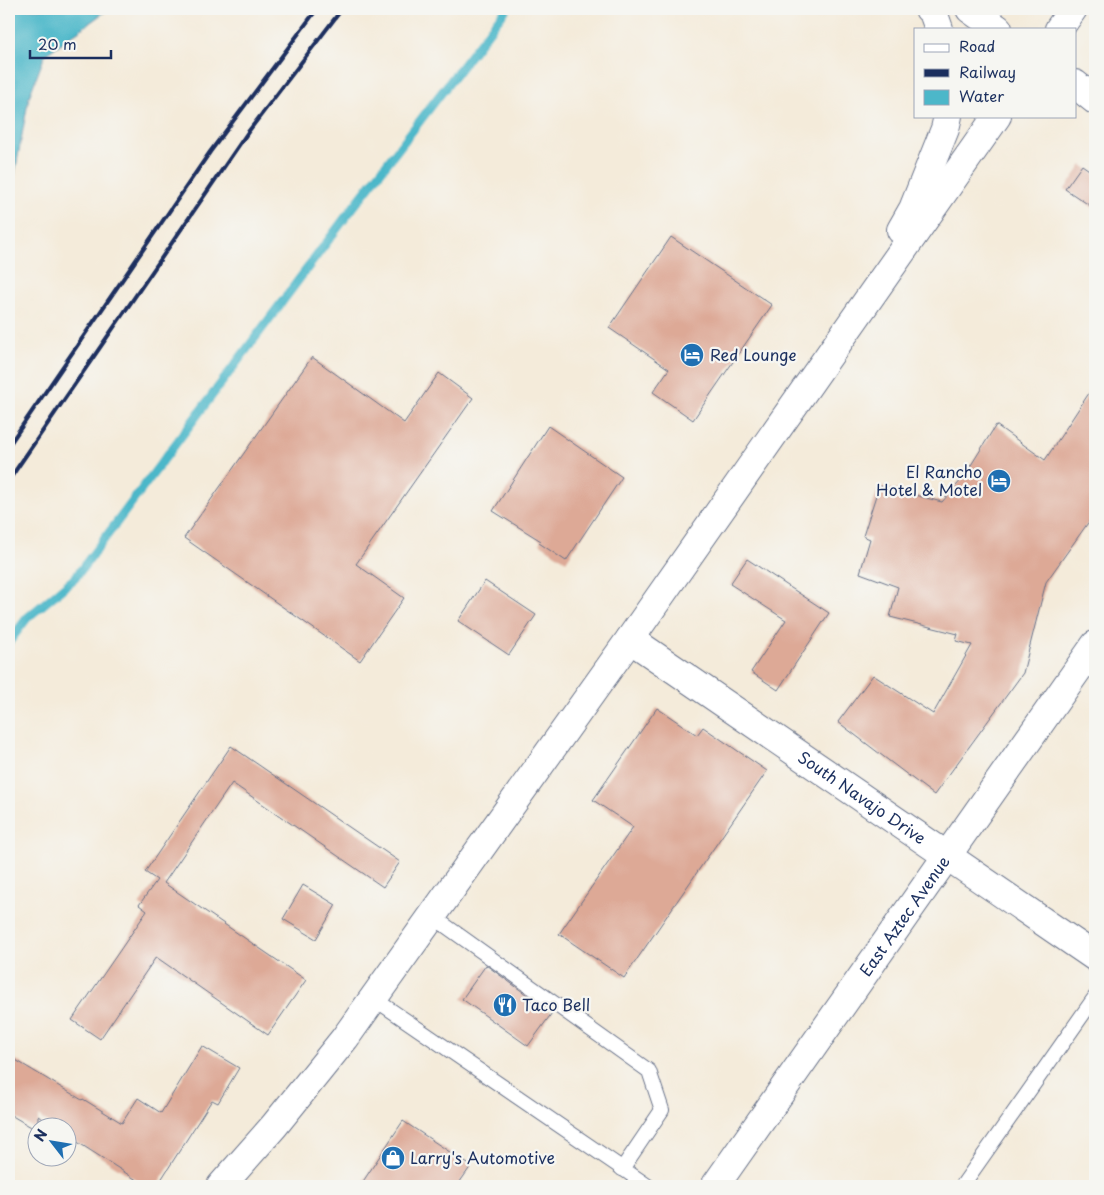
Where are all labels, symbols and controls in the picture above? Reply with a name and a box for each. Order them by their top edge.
scale bar [30,28,111,60]
legend [914,28,1076,118]
text: 20 m [38,32,77,55]
text: Road [959,34,995,57]
text: Railway [959,60,1016,83]
text: Water [959,84,1004,107]
hotel icon: Red Lounge [679,342,705,368]
place label: Red Lounge [710,342,796,366]
place label: El Rancho Hotel & Motel [876,459,982,501]
hotel icon: El Rancho Hotel & Motel [986,468,1012,494]
street label: South Navajo Drive [794,744,931,849]
street label: East Aztec Avenue [853,850,955,981]
restaurant icon: Taco Bell [492,992,518,1018]
place label: Taco Bell [522,992,590,1016]
north arrow [28,1118,78,1168]
text: N [29,1125,52,1145]
shop icon: Larry's Automotive [380,1145,406,1171]
place label: Larry's Automotive [410,1145,555,1169]

